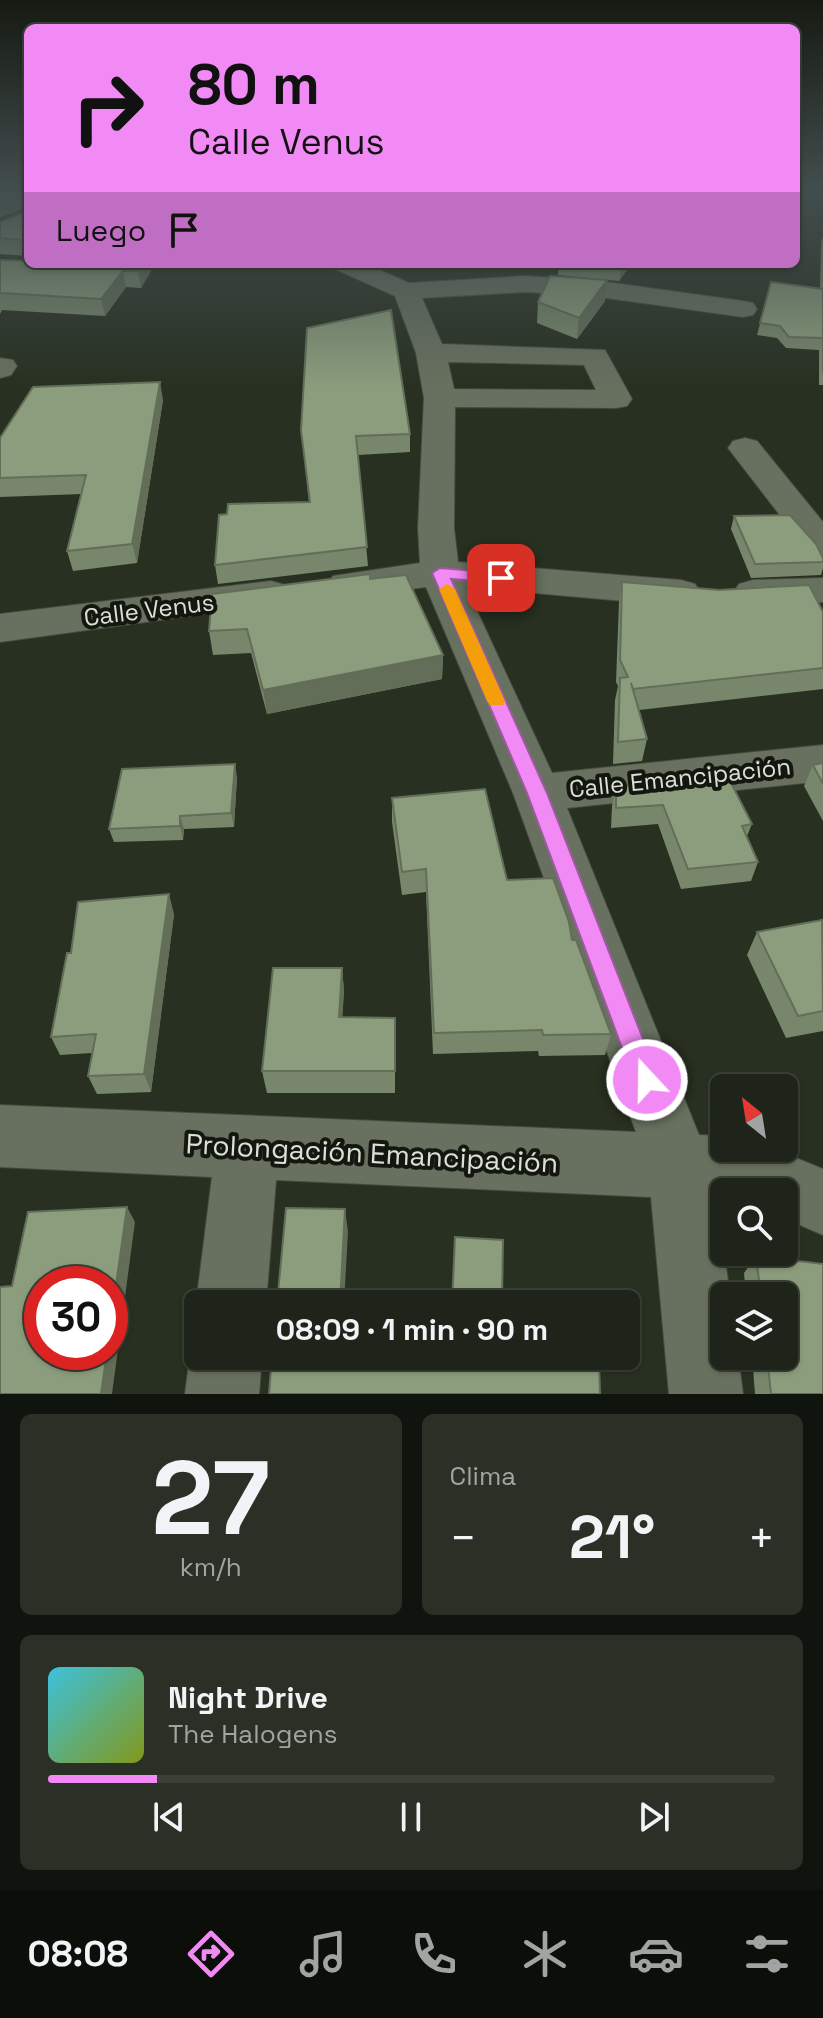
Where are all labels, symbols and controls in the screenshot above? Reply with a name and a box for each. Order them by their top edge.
text: 80 m [188,49,320,120]
icon: right [56,56,160,160]
text: Calle Venus [188,119,385,165]
icon: arrive [162,208,206,252]
text: Luego [56,211,146,250]
pin [467,544,535,612]
icon: arrive [479,556,523,600]
street label: Calle Venus [82,586,216,633]
street label: Calle Emancipación [567,750,792,805]
position arrow [605,1038,689,1122]
north arrow [710,1074,798,1162]
map controls [710,1074,798,1370]
street label: Prolongación Emancipación [185,1125,559,1181]
button: search [710,1178,798,1266]
speed limit sign: 30 [24,1266,128,1370]
button: layers [710,1282,798,1370]
text: 08:09 · 1 min · 90 m [276,1310,548,1349]
text: 27 [152,1432,270,1564]
text: Clima [450,1459,516,1493]
text: 21° [569,1499,655,1576]
text: − [450,1510,477,1566]
text: + [748,1510,775,1566]
text: km/h [180,1550,242,1584]
text: Night Drive [168,1678,328,1717]
text: The Halogens [168,1717,337,1751]
icon: previous [147,1795,191,1839]
icon: pause [389,1795,433,1839]
icon: next [632,1795,676,1839]
icon: directions [183,1926,239,1982]
icon: music [295,1926,351,1982]
icon: phone [406,1926,462,1982]
icon: climate [517,1926,573,1982]
icon: car [628,1926,684,1982]
icon: filters [739,1926,795,1982]
text: 08:08 [28,1931,128,1977]

